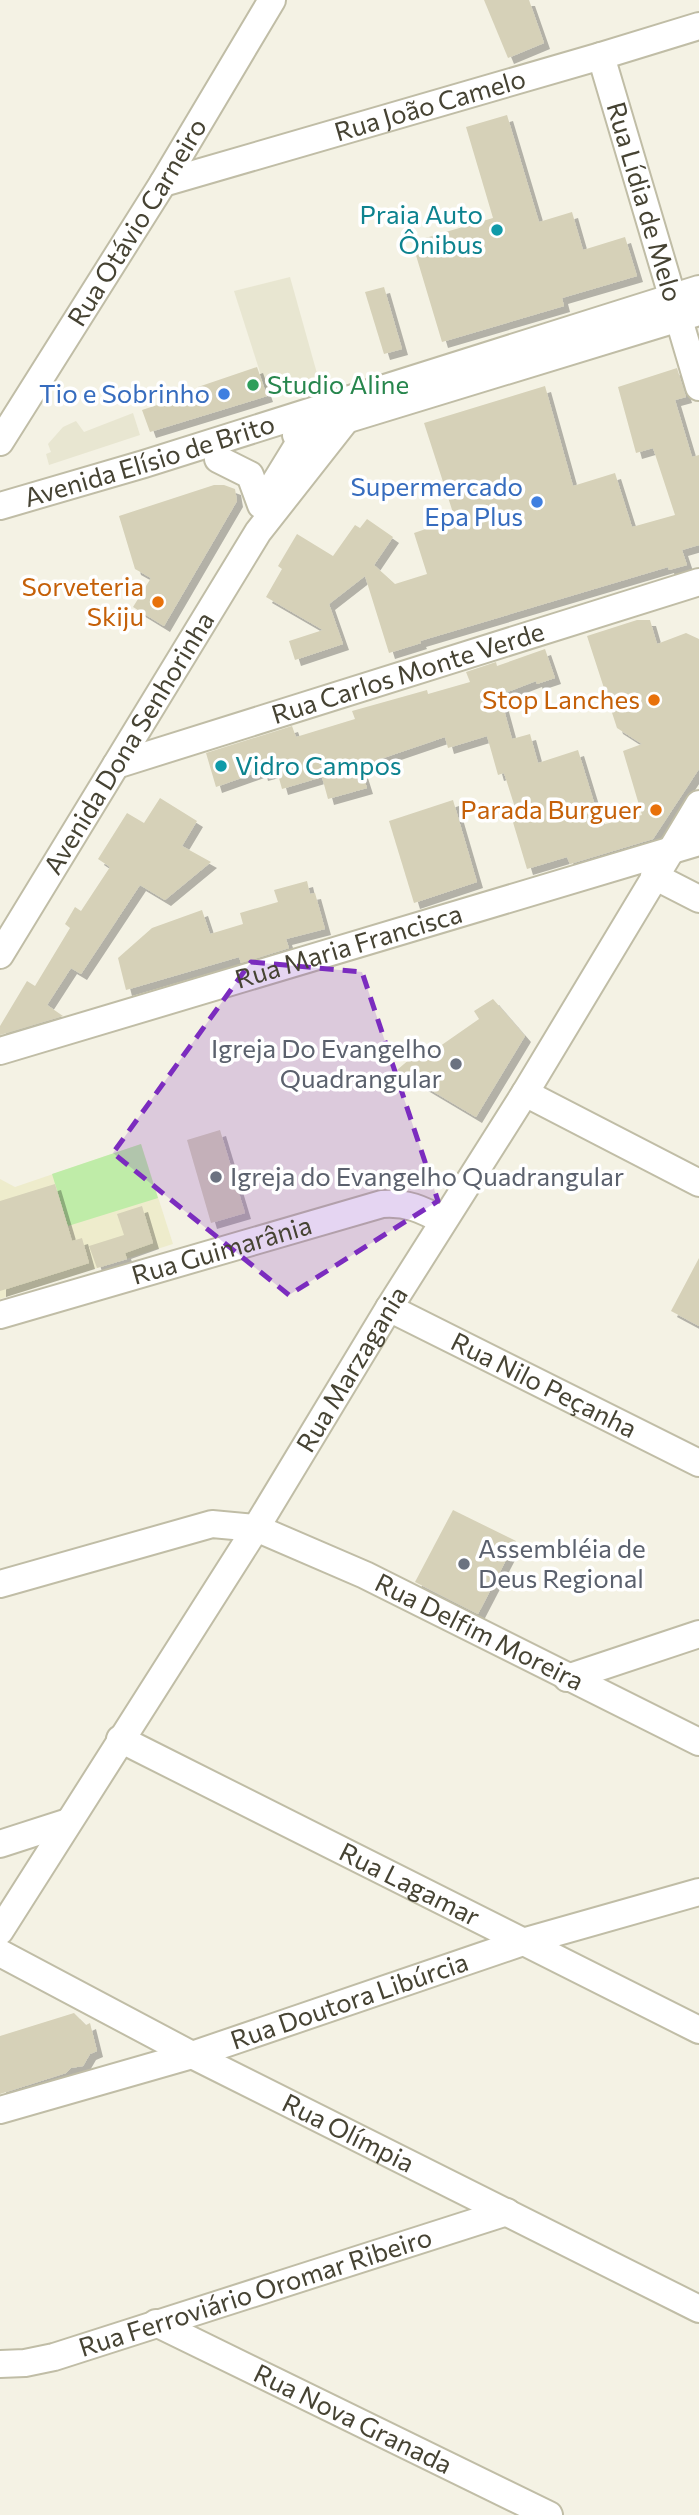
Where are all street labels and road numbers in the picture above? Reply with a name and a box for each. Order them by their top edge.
street label: Rua João Camelo [330,62,529,147]
street label: Rua Lídia de Melo [601,98,690,305]
street label: Rua Otávio Carneiro [60,112,212,331]
street label: Avenida Elísio de Brito [20,407,278,512]
street label: Avenida Dona Senhorinha [36,606,220,879]
street label: Rua Carlos Monte Verde [267,615,548,729]
street label: Rua Maria Francisca [231,897,466,994]
street label: Rua Guimarânia [128,1208,315,1290]
street label: Rua Marzagania [289,1280,413,1457]
street label: Rua Nilo Peçanha [447,1325,642,1443]
street label: Rua Delfim Moreira [371,1566,589,1696]
street label: Rua Lagamar [335,1835,486,1931]
street label: Rua Doutora Libúrcia [226,1945,472,2055]
street label: Rua Olímpia [278,2086,420,2178]
street label: Rua Ferroviário Oromar Ribeiro [74,2220,435,2362]
street label: Rua Nova Granada [249,2356,458,2479]

